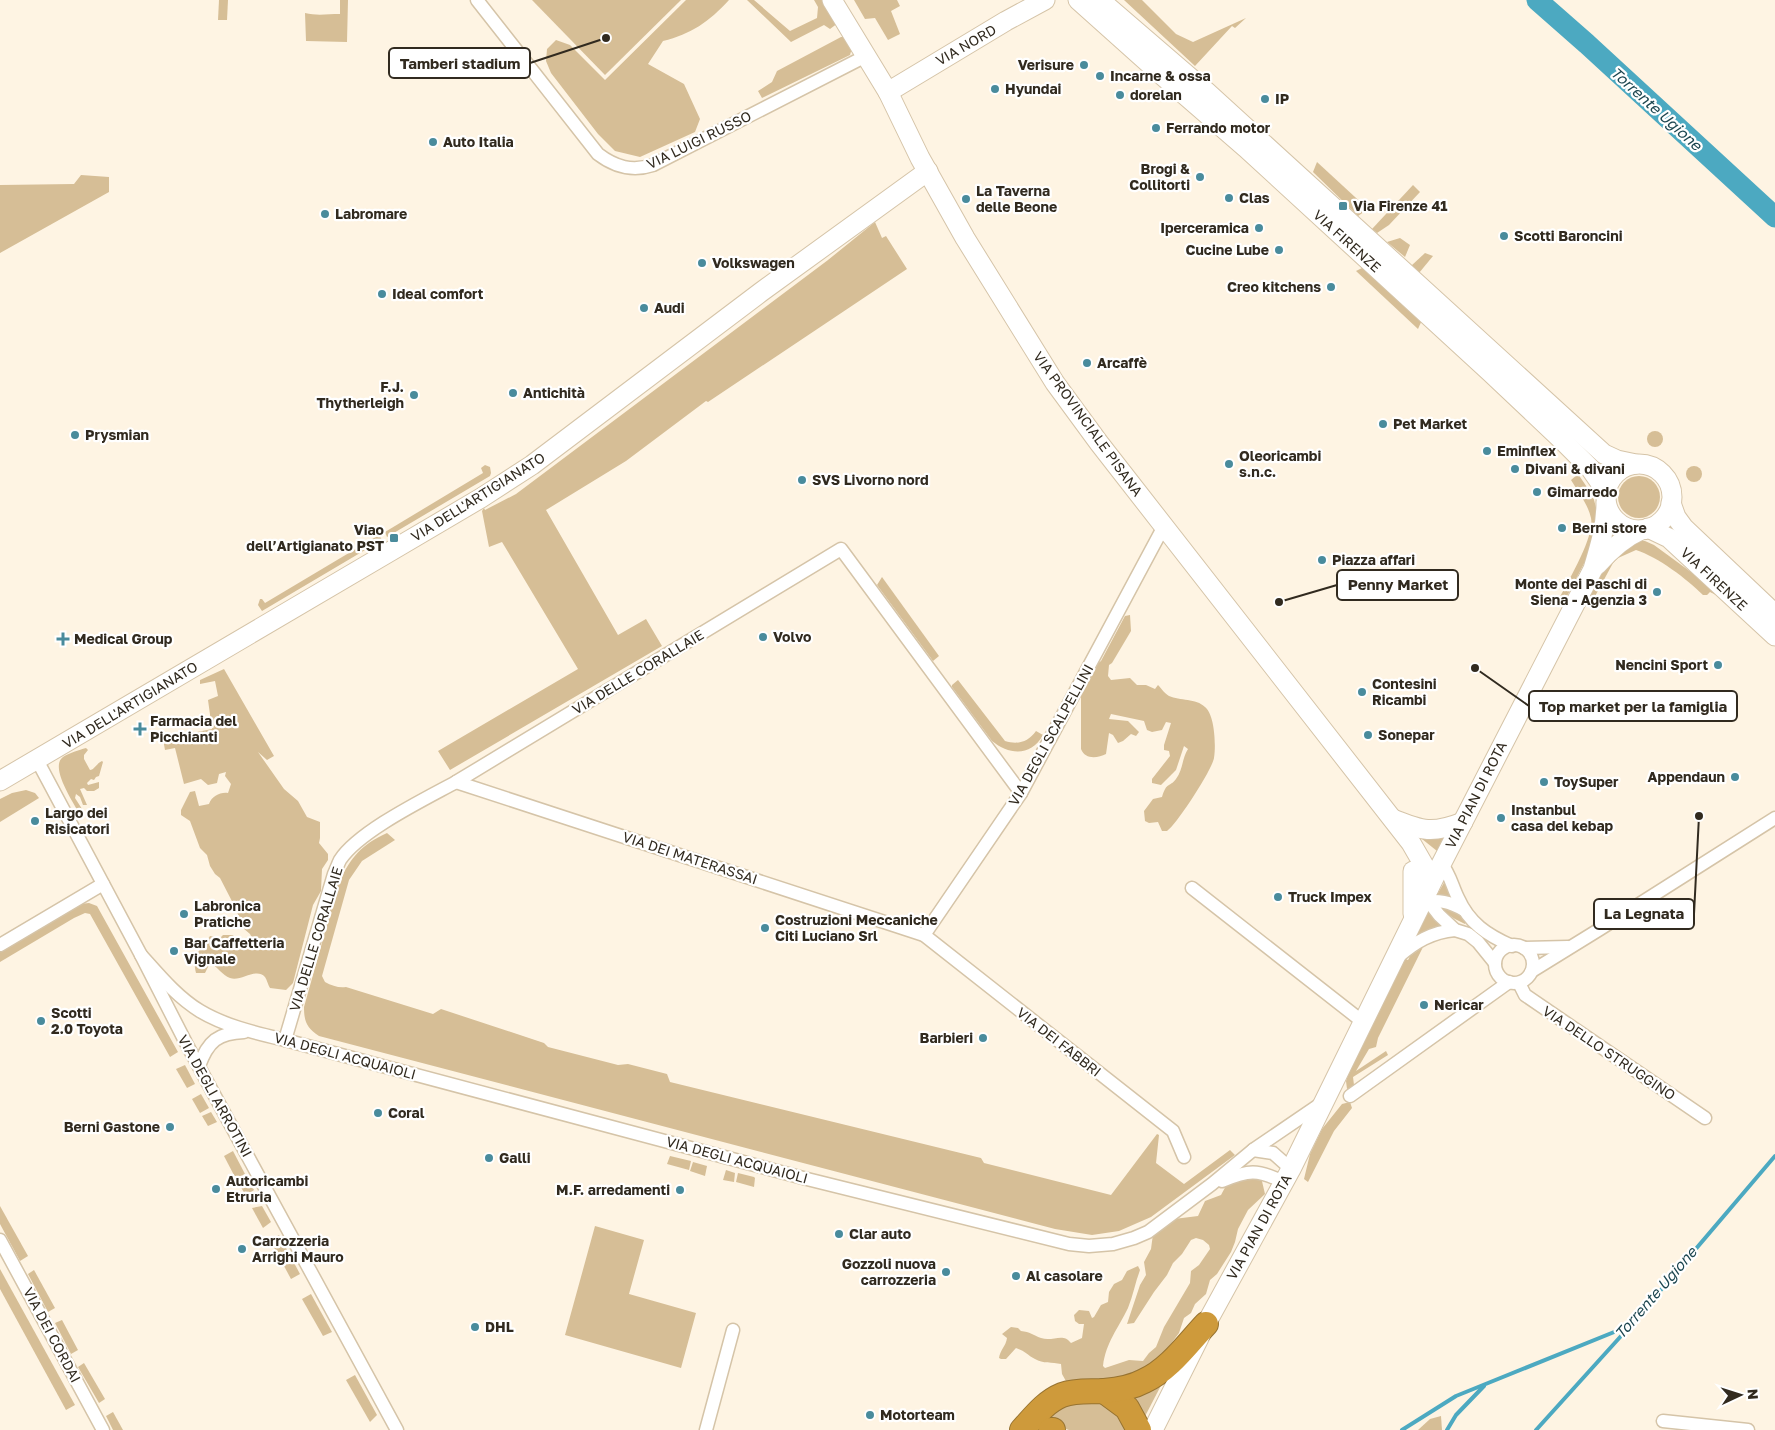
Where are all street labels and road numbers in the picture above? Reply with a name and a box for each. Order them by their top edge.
street label: VIA NORD [932,20,999,69]
street label: VIA LUIGI RUSSO [644,107,754,172]
street label: VIA FIRENZE [1310,206,1385,275]
street label: VIA PROVINCIALE PISANA [1030,348,1147,500]
street label: VIA DELL'ARTIGIANATO [408,448,548,545]
street label: VIA FIRENZE [1677,543,1751,614]
street label: VIA DELLE CORALLAIE [569,626,707,718]
street label: VIA DELL'ARTIGIANATO [59,657,200,752]
street label: VIA DEGLI SCALPELLINI [1005,661,1097,809]
street label: VIA PIAN DI ROTA [1441,738,1510,851]
street label: VIA DEI MATERASSAI [621,828,760,887]
street label: VIA DELLE CORALLAIE [285,864,346,1013]
street label: VIA DELLO STRUGGINO [1540,1002,1679,1103]
street label: VIA DEI FABBRI [1014,1003,1105,1080]
street label: VIA DEGLI ACQUAIOLI [272,1028,418,1083]
street label: VIA DEGLI ARROTINI [175,1032,256,1160]
street label: VIA DEGLI ACQUAIOLI [664,1132,810,1187]
street label: VIA PIAN DI ROTA [1223,1171,1295,1282]
street label: VIA DEI CORDAI [20,1284,85,1385]

